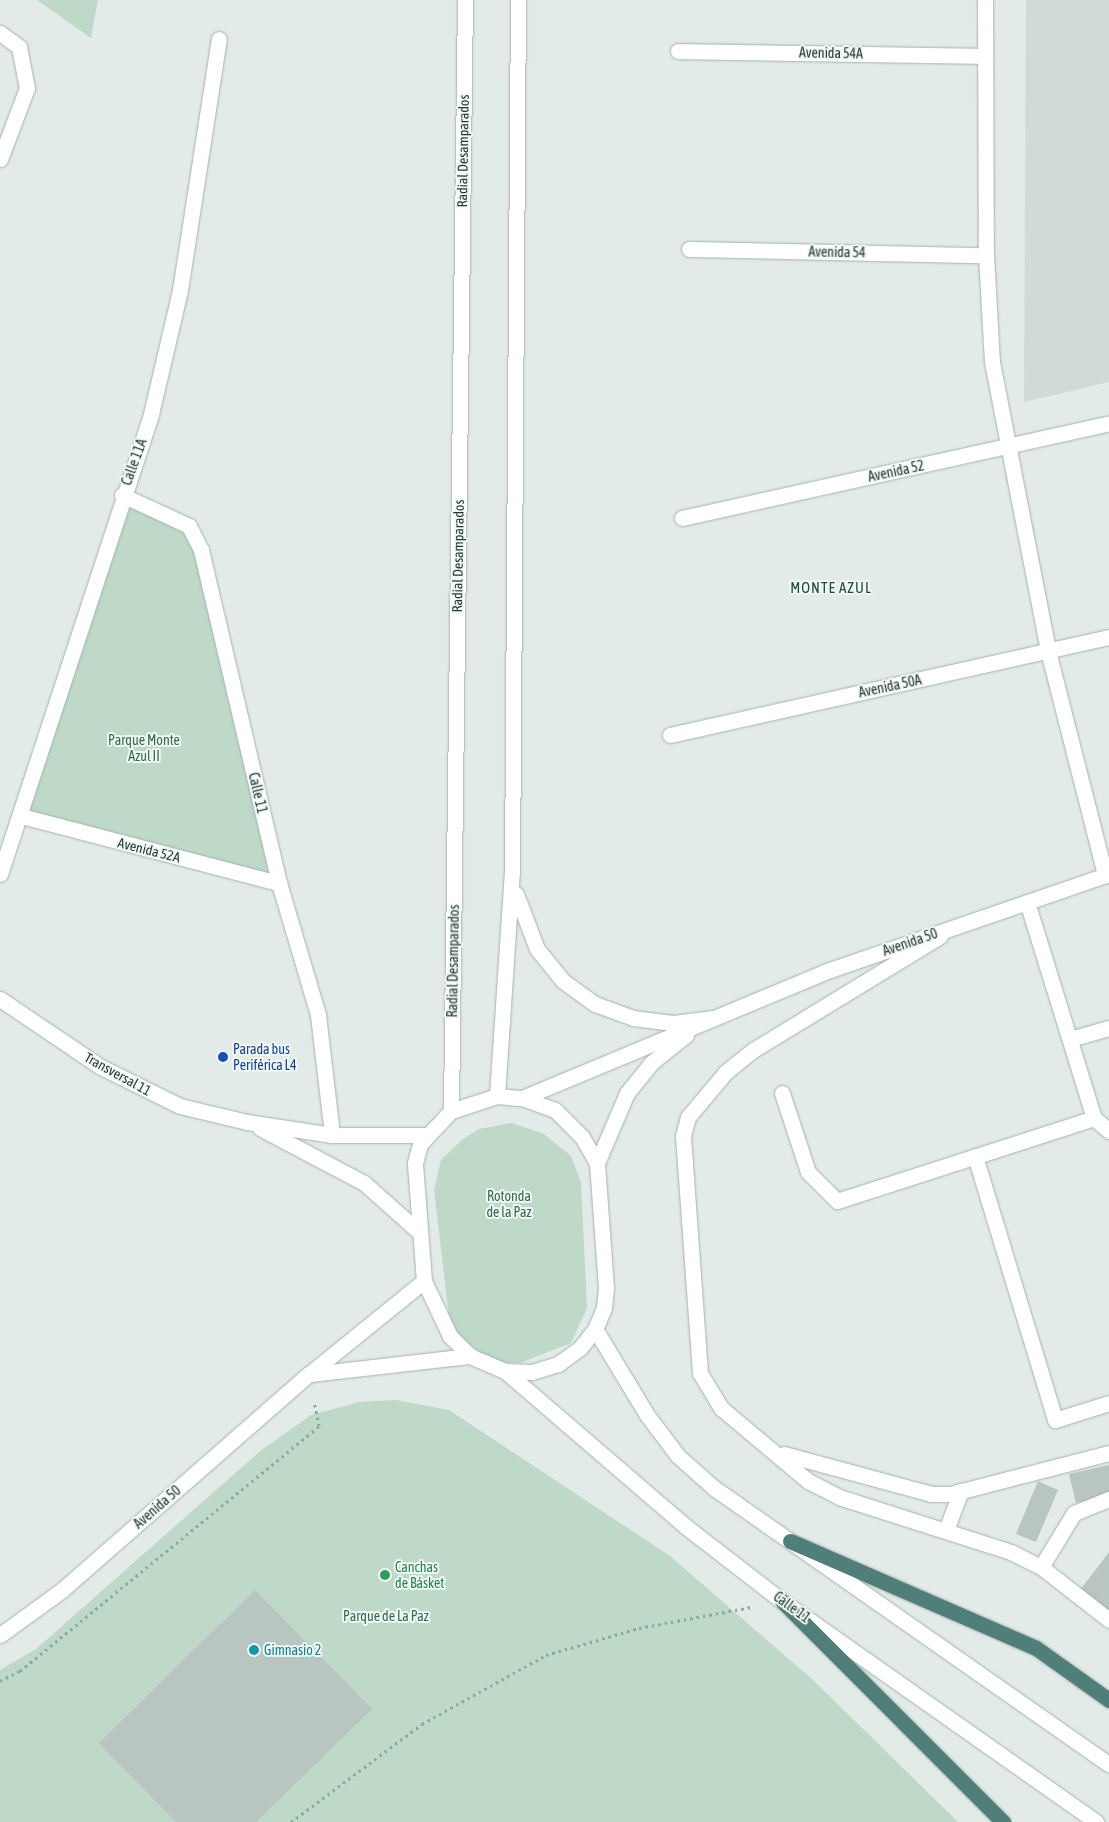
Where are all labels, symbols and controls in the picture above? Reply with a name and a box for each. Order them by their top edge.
street label: Avenida 54A [799,44,863,62]
street label: Radial Desamparados [454,94,472,208]
street label: Avenida 54 [808,243,866,261]
street label: Calle 11A [118,436,150,488]
street label: Avenida 52 [866,457,926,485]
street label: Radial Desamparados [449,499,467,613]
district label: MONTE AZUL [789,579,873,597]
street label: Avenida 50A [857,671,923,701]
park label: Parque Monte Azul II [108,732,180,764]
street label: Calle 11 [245,771,271,815]
street label: Avenida 52A [116,834,182,866]
street label: Radial Desamparados [444,904,462,1018]
street label: Avenida 50 [880,925,940,959]
place label: Parada bus Periférica L4 [233,1041,297,1074]
street label: Transversal 11 [82,1049,154,1099]
marker: Parada bus Periférica L4 [217,1051,229,1063]
park label: Rotonda de la Paz [486,1188,532,1220]
street label: Avenida 50 [130,1482,184,1532]
place label: Canchas de Básket [395,1559,444,1591]
marker: Canchas de Básket [379,1569,391,1581]
street label: Calle 11 [770,1588,814,1626]
park label: Parque de La Paz [343,1608,429,1624]
place label: Gimnasio 2 [264,1642,321,1658]
marker: Gimnasio 2 [248,1644,260,1656]

